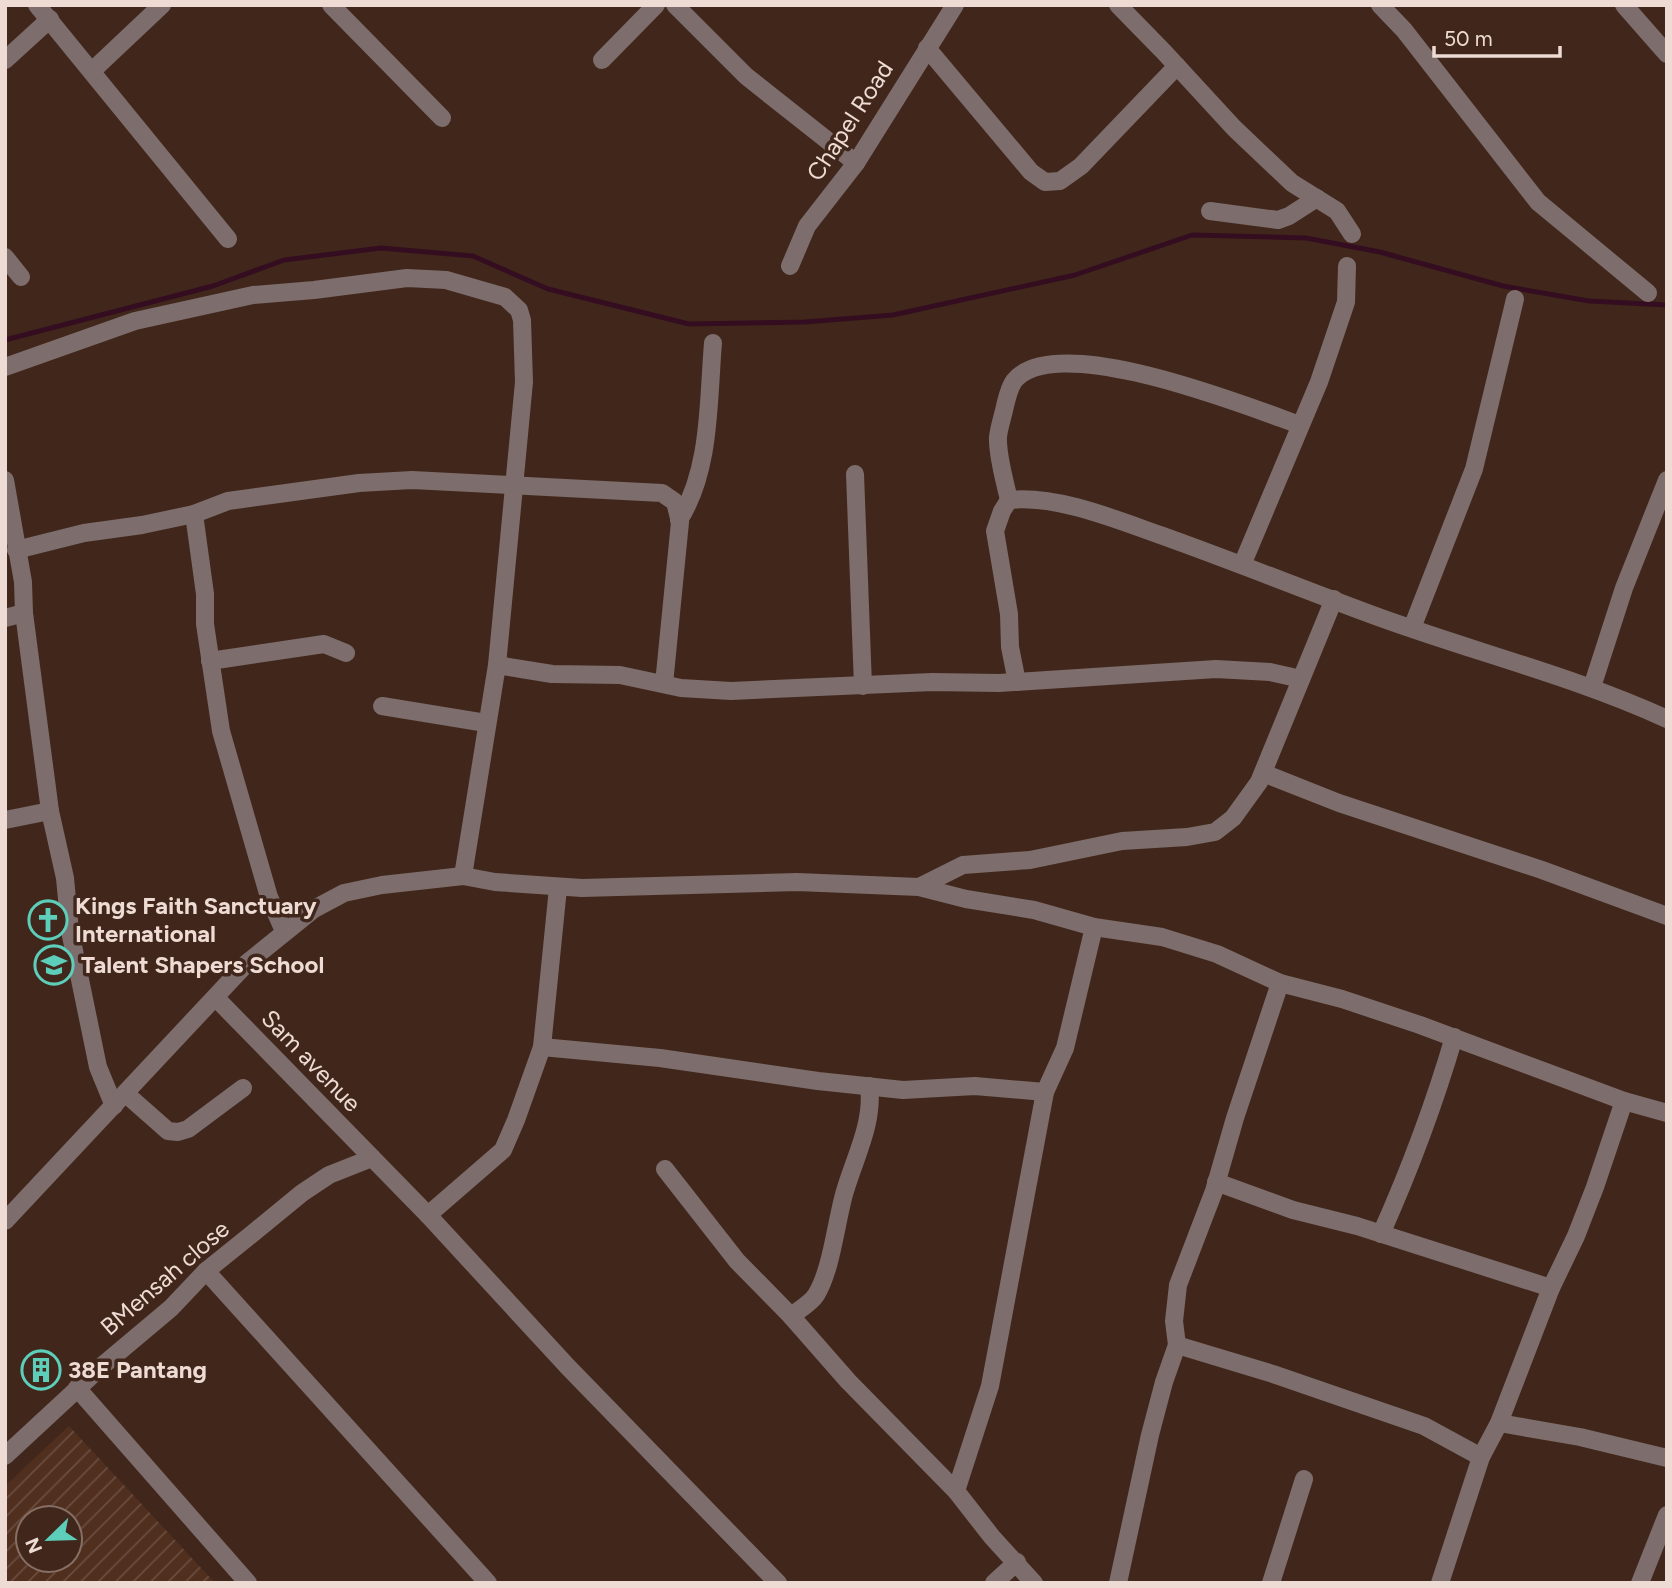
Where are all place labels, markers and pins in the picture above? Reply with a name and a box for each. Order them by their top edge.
place label: Kings Faith Sanctuary International [75,891,317,948]
church icon: Kings Faith Sanctuary International [27,899,69,941]
school or university icon: Talent Shapers School [33,944,75,986]
place label: Talent Shapers School [81,950,324,979]
building icon: 38E Pantang [20,1349,62,1391]
place label: 38E Pantang [68,1355,207,1384]

